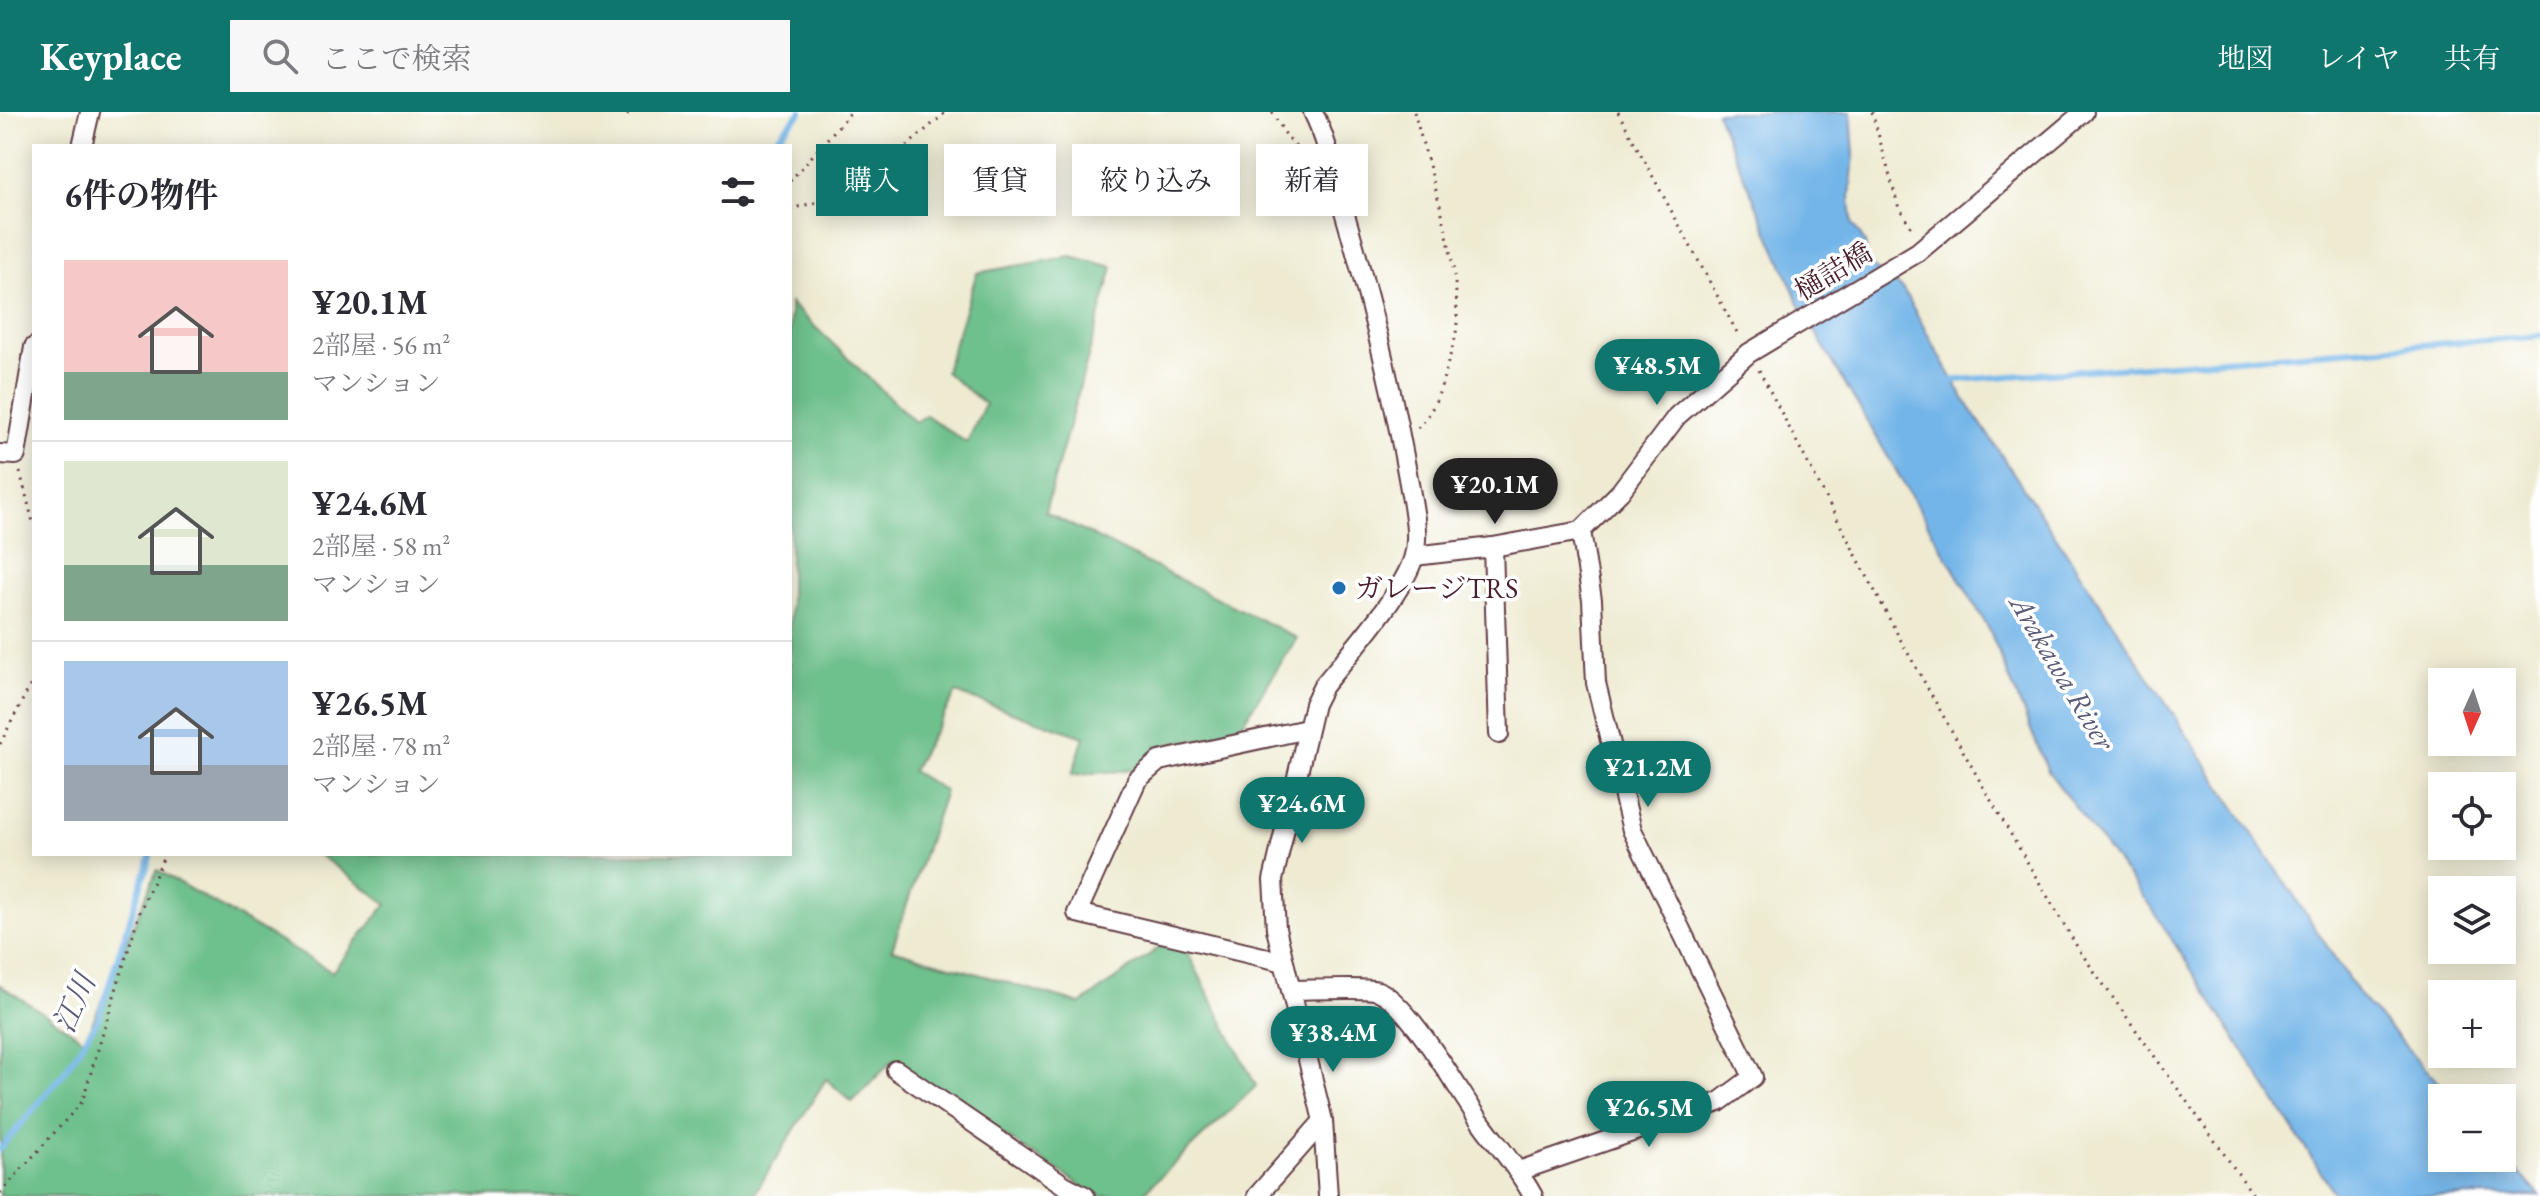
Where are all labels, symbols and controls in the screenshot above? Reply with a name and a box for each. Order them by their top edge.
search box [230,20,790,92]
text: Keyplace [40,32,182,81]
icon: search [258,34,302,78]
text: ここで検索 [322,39,472,78]
text: 地図 [2217,40,2273,76]
text: レイヤ [2317,40,2400,76]
text: 共有 [2444,40,2500,76]
chip: 購入 [816,144,928,216]
chip: 賃貸 [944,144,1056,216]
chip: 絞り込み [1072,144,1240,216]
chip: 新着 [1256,144,1368,216]
icon: filters [716,170,760,214]
text: 6件の物件 [64,173,218,217]
street label: 樋詰橋 [1788,234,1878,308]
text: ¥20.1M [312,280,428,324]
icon: home [128,292,224,388]
text: 2部屋 · 56 m² [312,328,450,362]
pin: ¥48.5M [1592,339,1722,407]
text: ¥48.5M [1613,348,1701,382]
text: マンション [312,366,441,400]
pin: ¥20.1M [1430,458,1560,526]
text: ¥20.1M [1451,467,1539,501]
text: ¥24.6M [312,481,428,525]
icon: home [128,493,224,589]
text: 2部屋 · 58 m² [312,529,450,563]
text: マンション [312,567,441,601]
place label: ガレージTRS [1355,570,1518,606]
marker: ガレージTRS [1330,579,1348,597]
water label: Arakawa River [2000,585,2126,758]
north arrow [2428,668,2516,756]
map controls [2428,668,2516,1172]
text: ¥26.5M [312,681,428,725]
icon: home [128,693,224,789]
text: 2部屋 · 78 m² [312,729,450,763]
pin: ¥21.2M [1583,741,1713,809]
text: ¥21.2M [1604,750,1692,784]
text: マンション [312,767,441,801]
button: locate [2428,772,2516,860]
pin: ¥24.6M [1237,777,1367,845]
text: ¥24.6M [1258,786,1346,820]
button: layers [2428,876,2516,964]
water label: 江川 [44,965,105,1038]
button: + [2428,980,2516,1068]
pin: ¥38.4M [1268,1006,1398,1074]
text: ¥38.4M [1289,1015,1377,1049]
pin: ¥26.5M [1584,1081,1714,1149]
button: − [2428,1084,2516,1172]
text: ¥26.5M [1605,1090,1693,1124]

